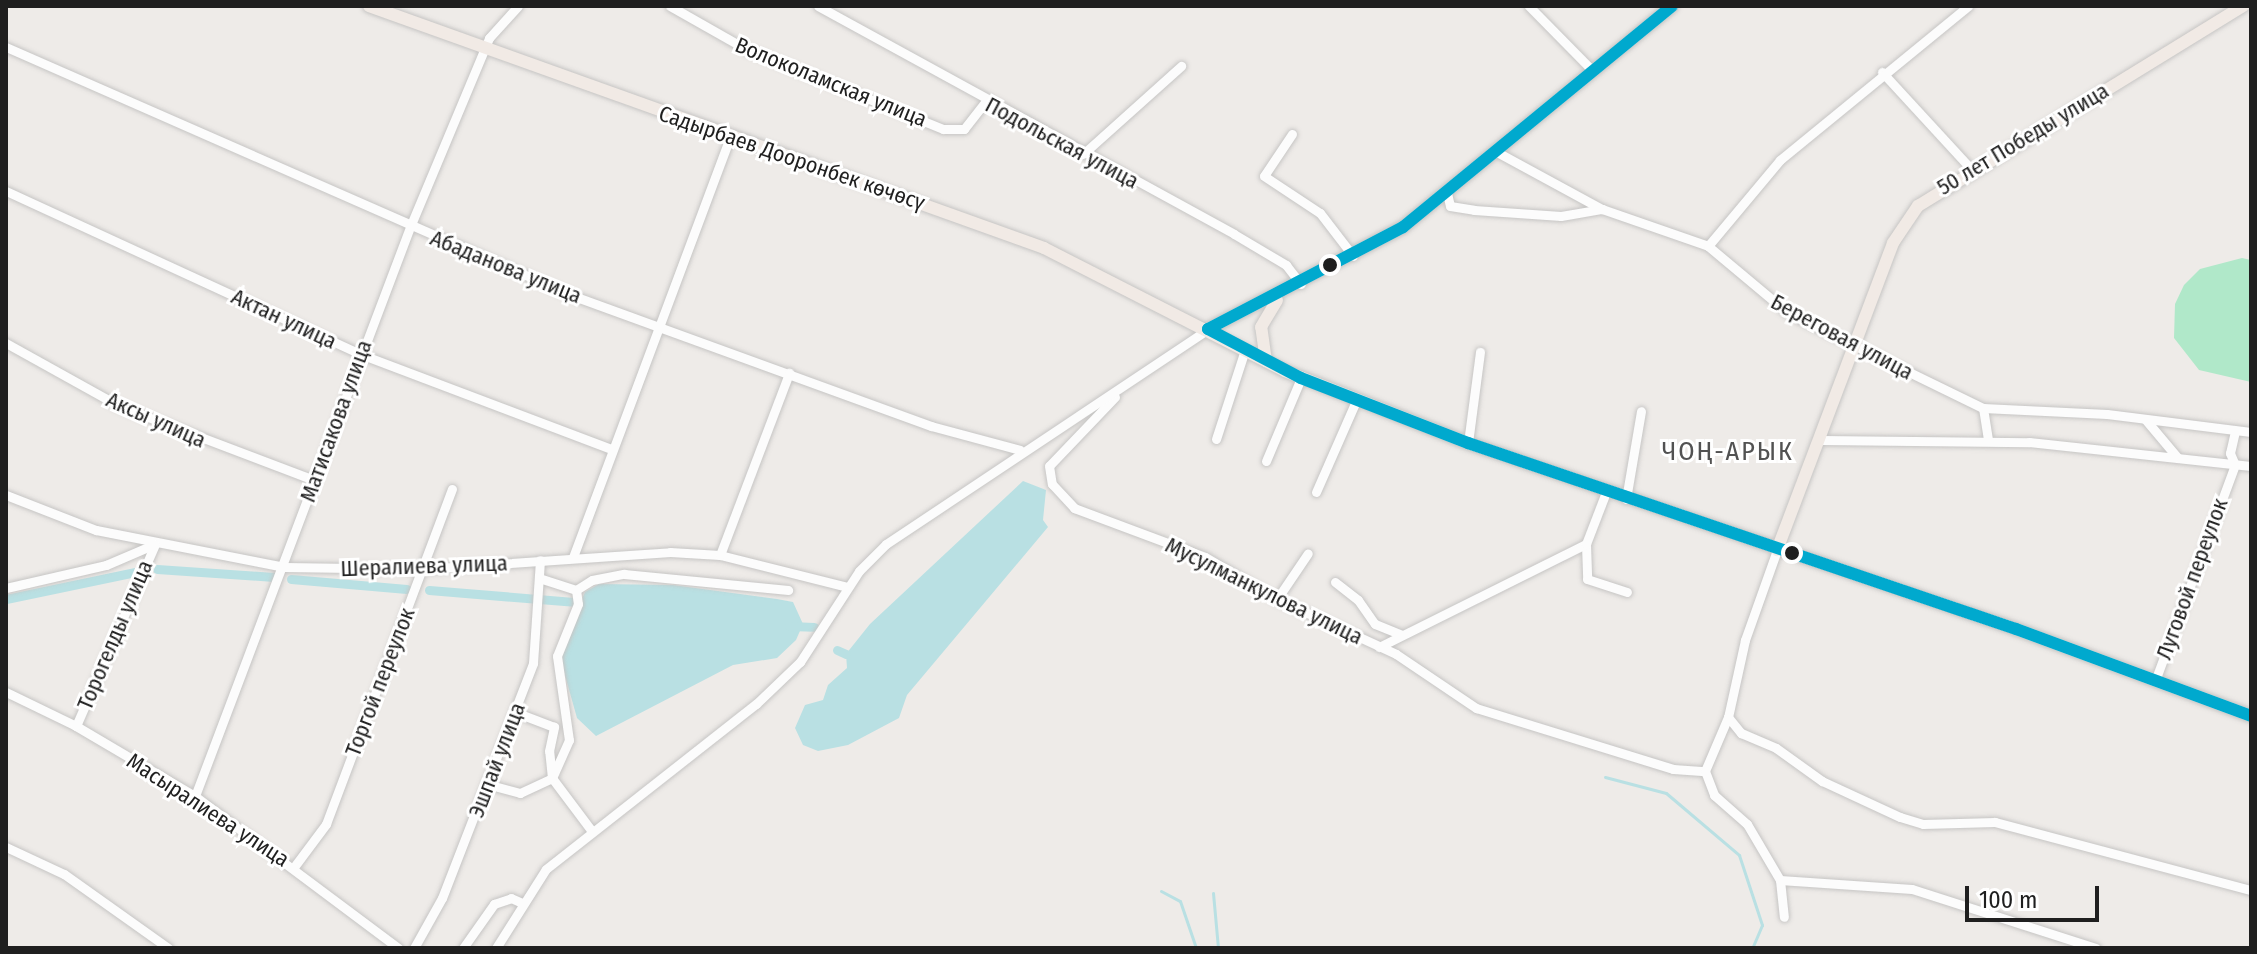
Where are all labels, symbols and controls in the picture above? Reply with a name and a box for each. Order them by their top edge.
street label: Волоколамская улица [731,31,931,133]
street label: 50 лет Победы улица [1932,77,2114,201]
street label: Подольская улица [981,91,1143,195]
street label: Садырбаев Дооронбек көчөсү [655,100,929,216]
street label: Абаданова улица [427,225,585,309]
unlabelled marker [1322,257,1338,273]
street label: Актан улица [227,283,341,355]
street label: Береговая улица [1766,288,1918,386]
street label: Матисакова улица [294,336,378,506]
street label: Аксы улица [102,386,210,454]
district label: ЧОҢ-АРЫК [1662,436,1794,468]
street label: Луговой переулок [2151,495,2233,663]
street label: Мусулманкулова улица [1161,532,1367,650]
unlabelled marker [1784,545,1800,561]
street label: Шералиева улица [340,550,508,582]
street label: Торогелды улица [72,556,158,714]
street label: Торгой переулок [340,604,420,760]
street label: Эшпай улица [463,699,531,821]
street label: Масыралиева улица [122,748,294,872]
scale bar [1969,870,2103,920]
text: 100 m [1979,886,2037,914]

